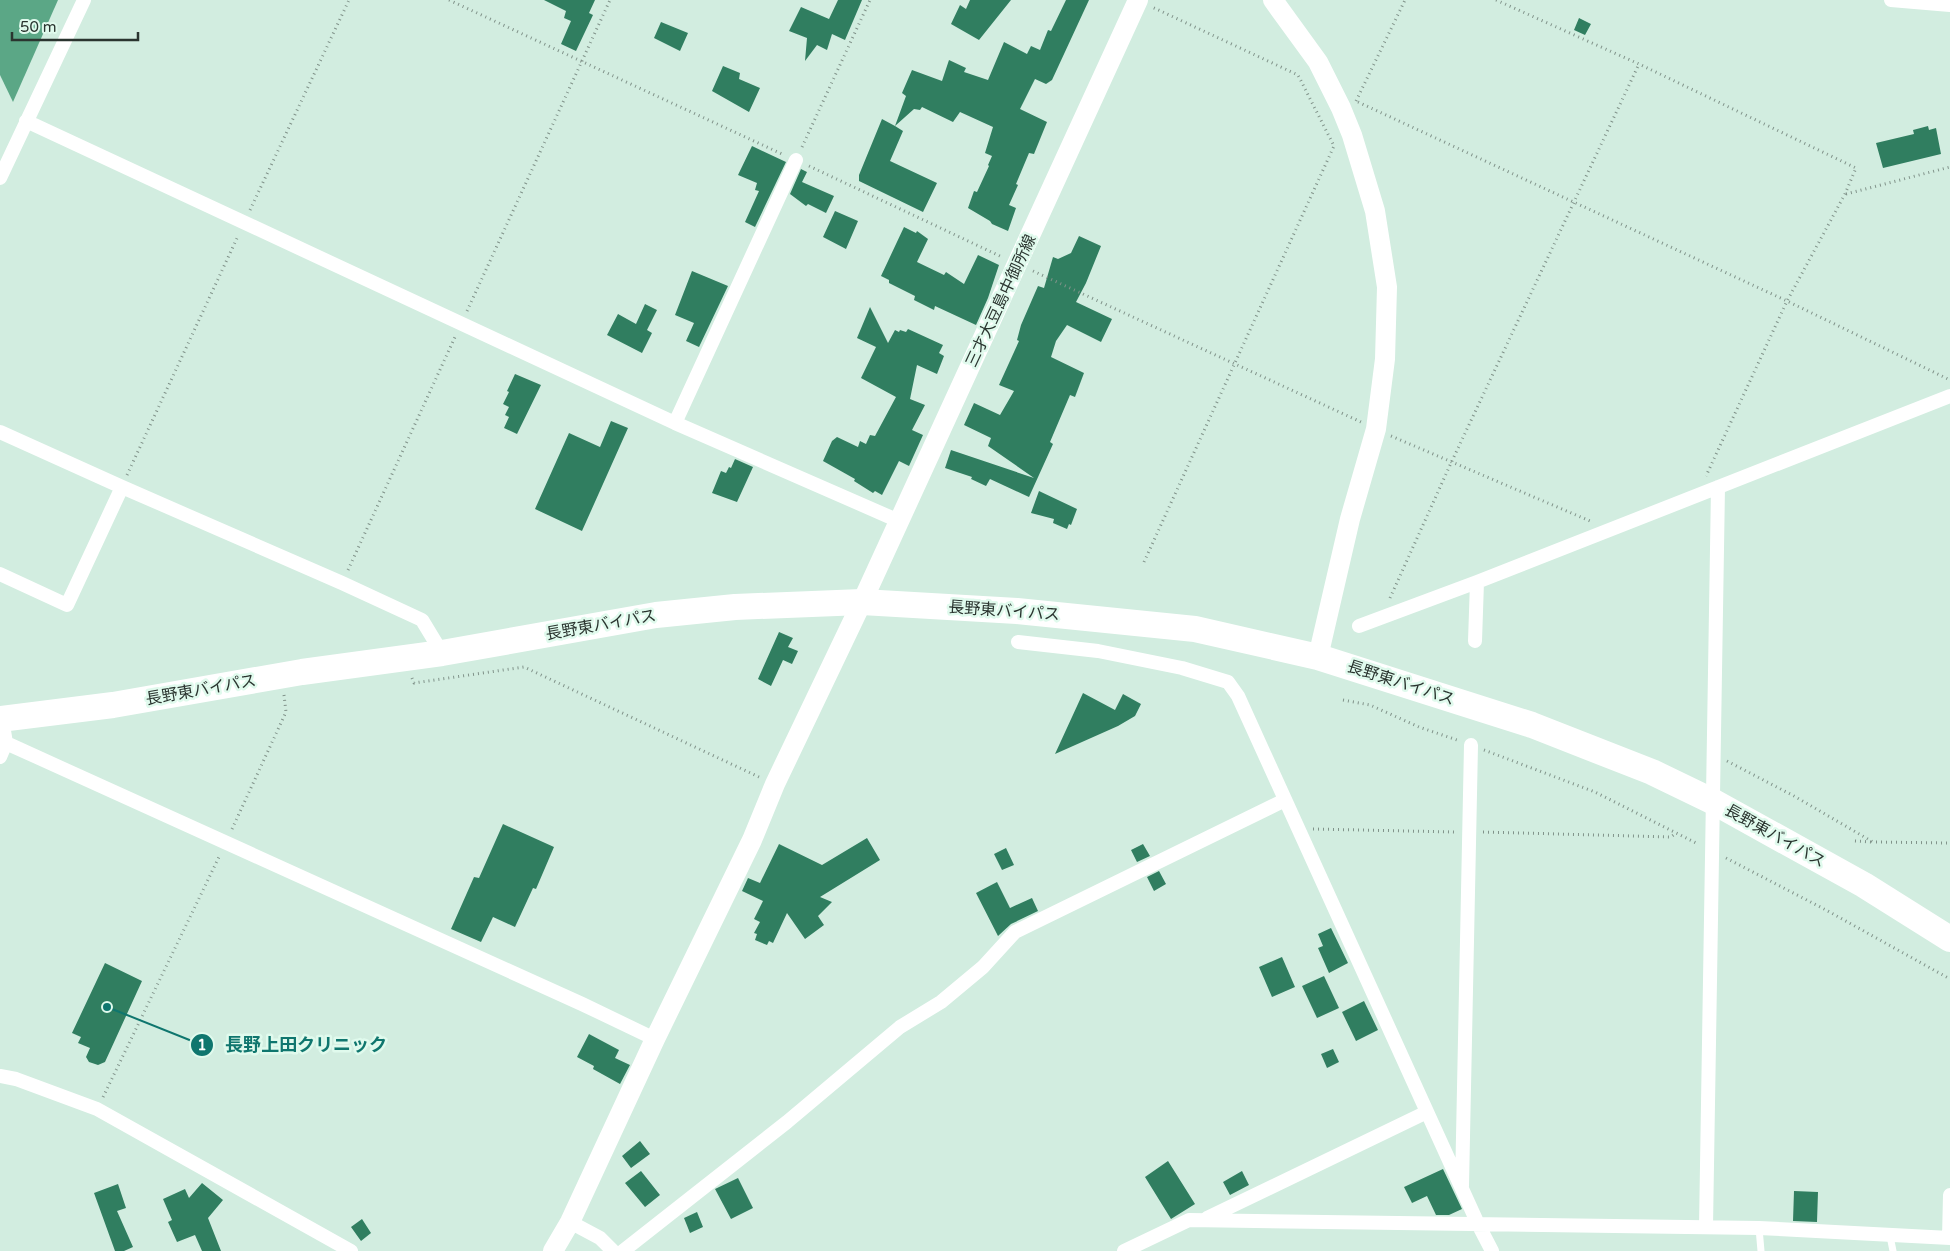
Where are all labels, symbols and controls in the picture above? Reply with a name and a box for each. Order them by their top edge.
scale bar [12,10,139,42]
text: 50 m [20,18,57,36]
street label: 三才大豆島中御所線 [962,232,1040,370]
street label: 長野東バイパス [948,597,1060,625]
street label: 長野東バイパス [544,605,658,645]
street label: 長野東バイパス [1345,656,1457,710]
street label: 長野東バイパス [144,670,258,710]
street label: 長野東バイパス [1721,800,1829,872]
callout: 長野上田クリニック [190,1028,397,1061]
text: 長野上田クリニック [225,1034,387,1056]
text: 1 [197,1036,207,1054]

